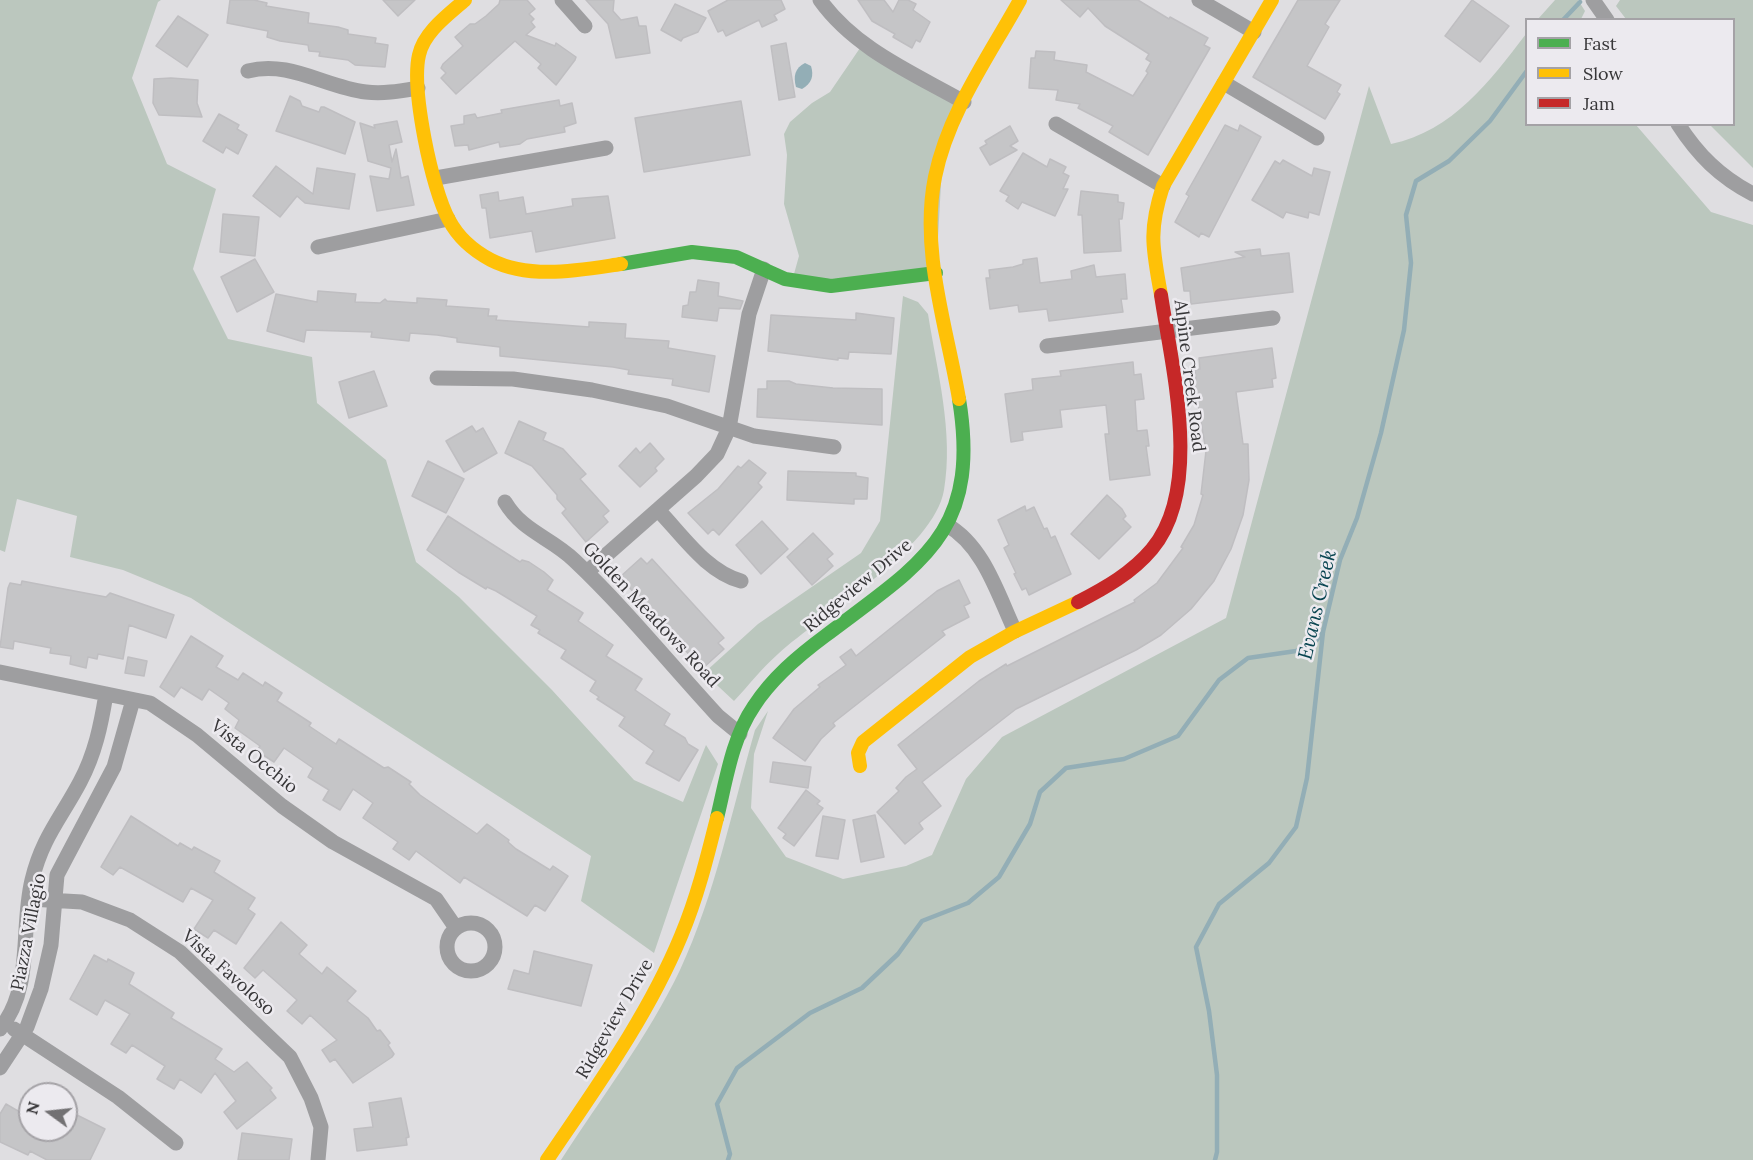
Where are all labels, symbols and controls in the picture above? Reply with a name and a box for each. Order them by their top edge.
legend [1525,18,1735,126]
text: Fast [1583,32,1617,55]
text: Slow [1583,62,1623,85]
text: Jam [1583,92,1615,115]
street label: Alpine Creek Road [1169,299,1209,453]
street label: Ridgeview Drive [799,534,917,638]
street label: Golden Meadows Road [578,538,724,692]
water label: Evans Creek [1294,548,1342,662]
street label: Vista Occhio [206,715,302,799]
street label: Piazza Villagio [7,871,51,993]
street label: Vista Favoloso [177,926,279,1020]
street label: Ridgeview Drive [572,955,658,1083]
north arrow [18,1082,78,1142]
text: N [21,1099,44,1116]

